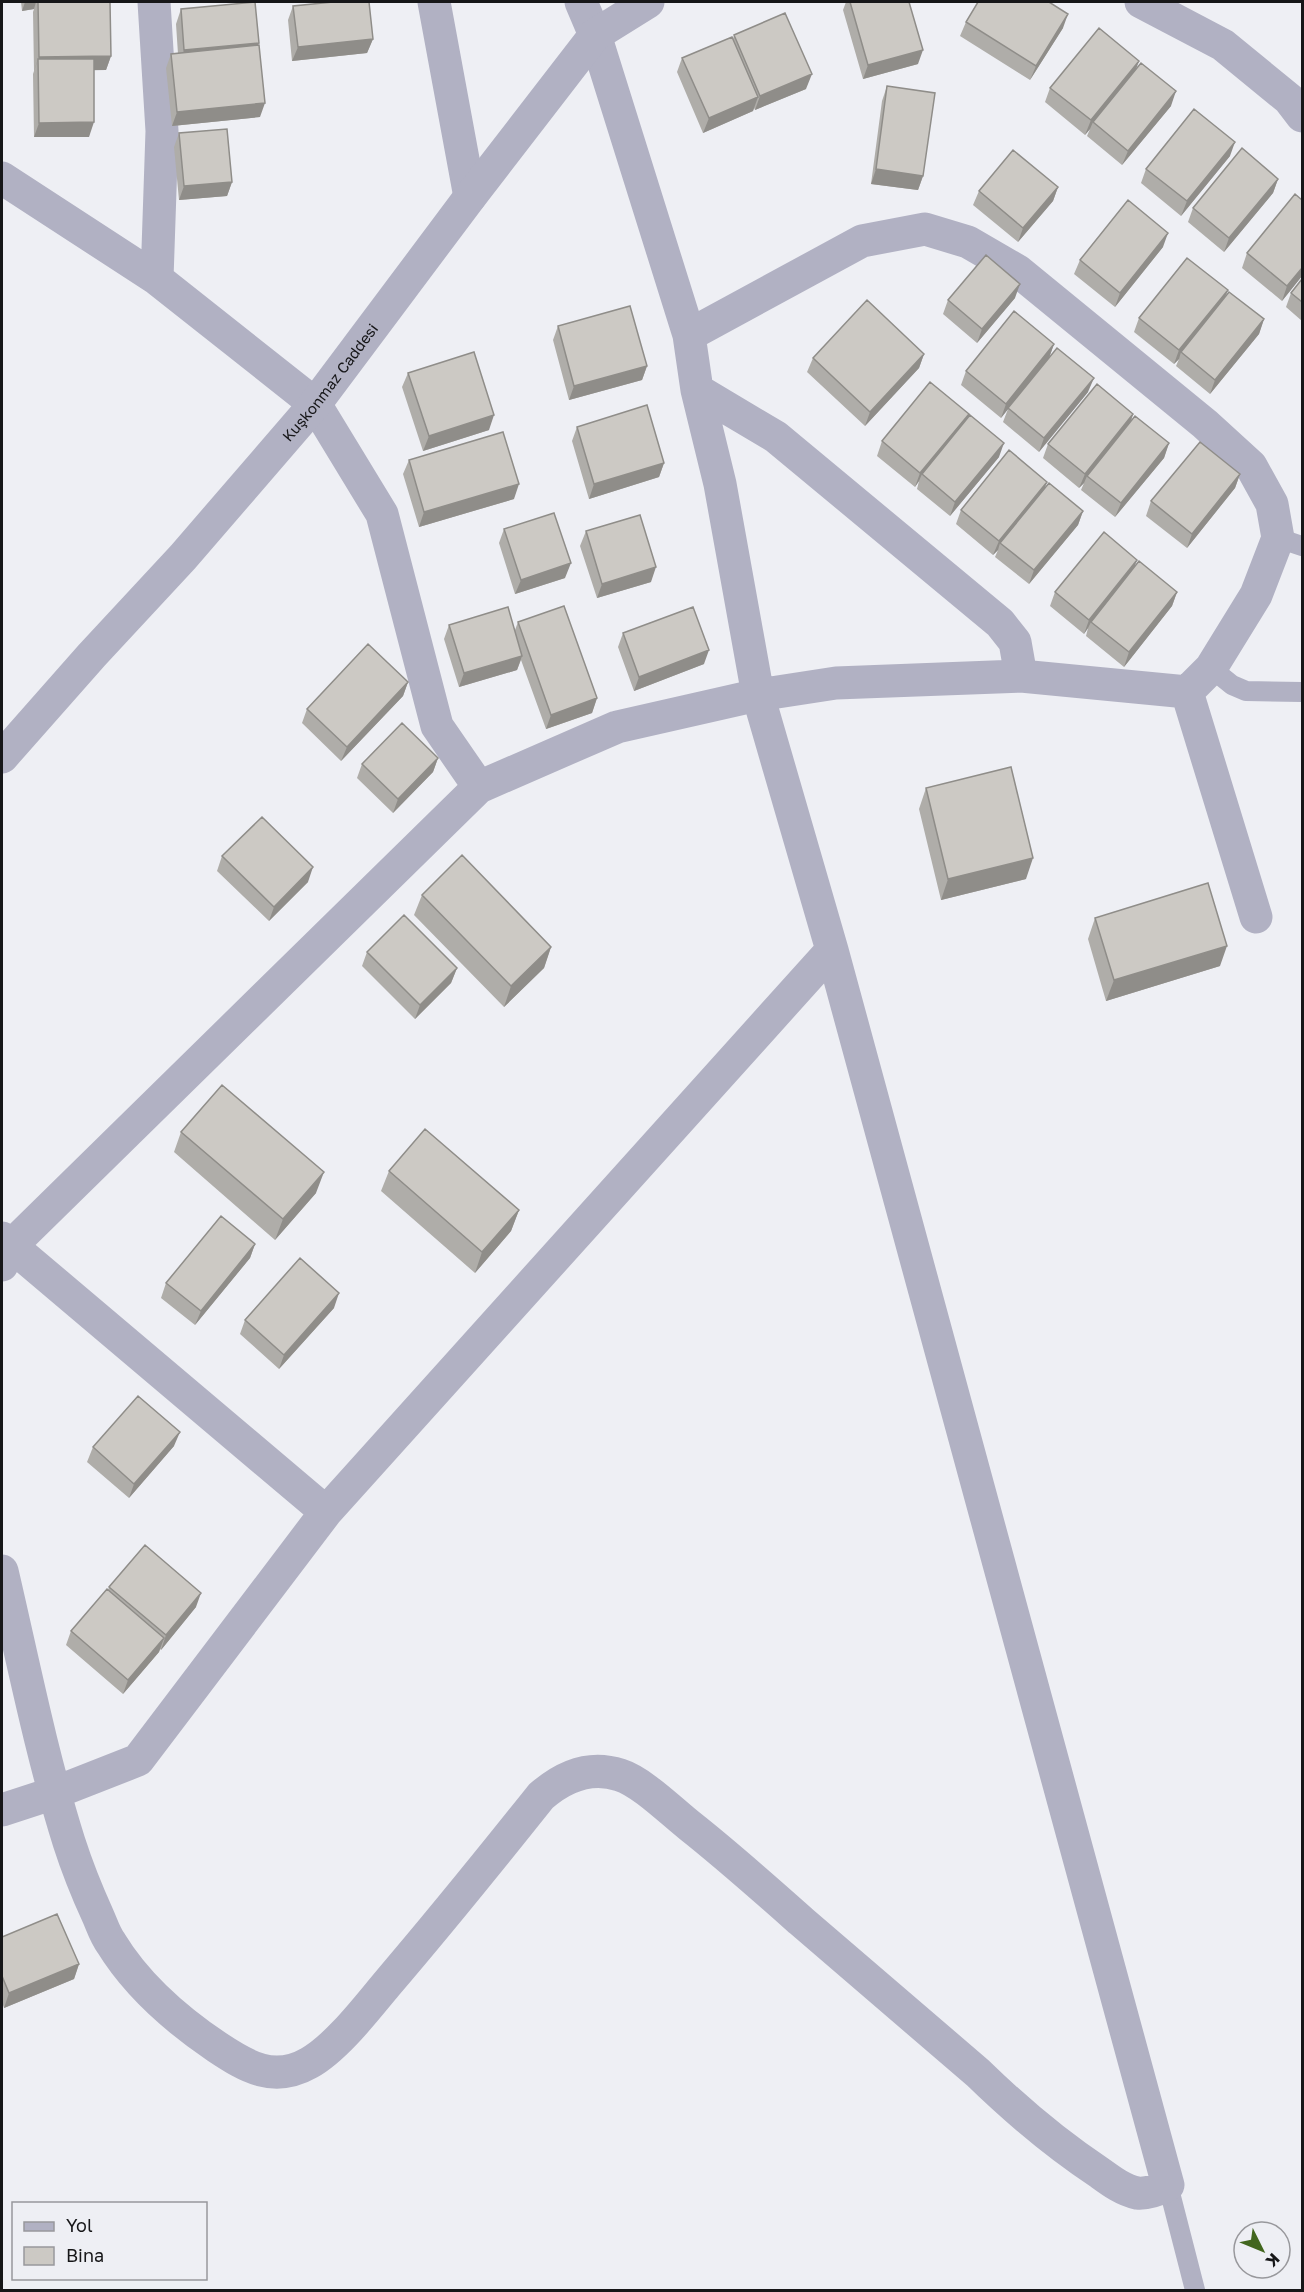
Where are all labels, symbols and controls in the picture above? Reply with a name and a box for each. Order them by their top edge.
street label: Kuşkonmaz Caddesi [278,320,381,445]
legend [12,2202,207,2280]
text: Yol [66,2214,93,2236]
north arrow [1232,2220,1292,2280]
text: Bina [66,2244,104,2266]
text: K [1261,2249,1284,2272]

